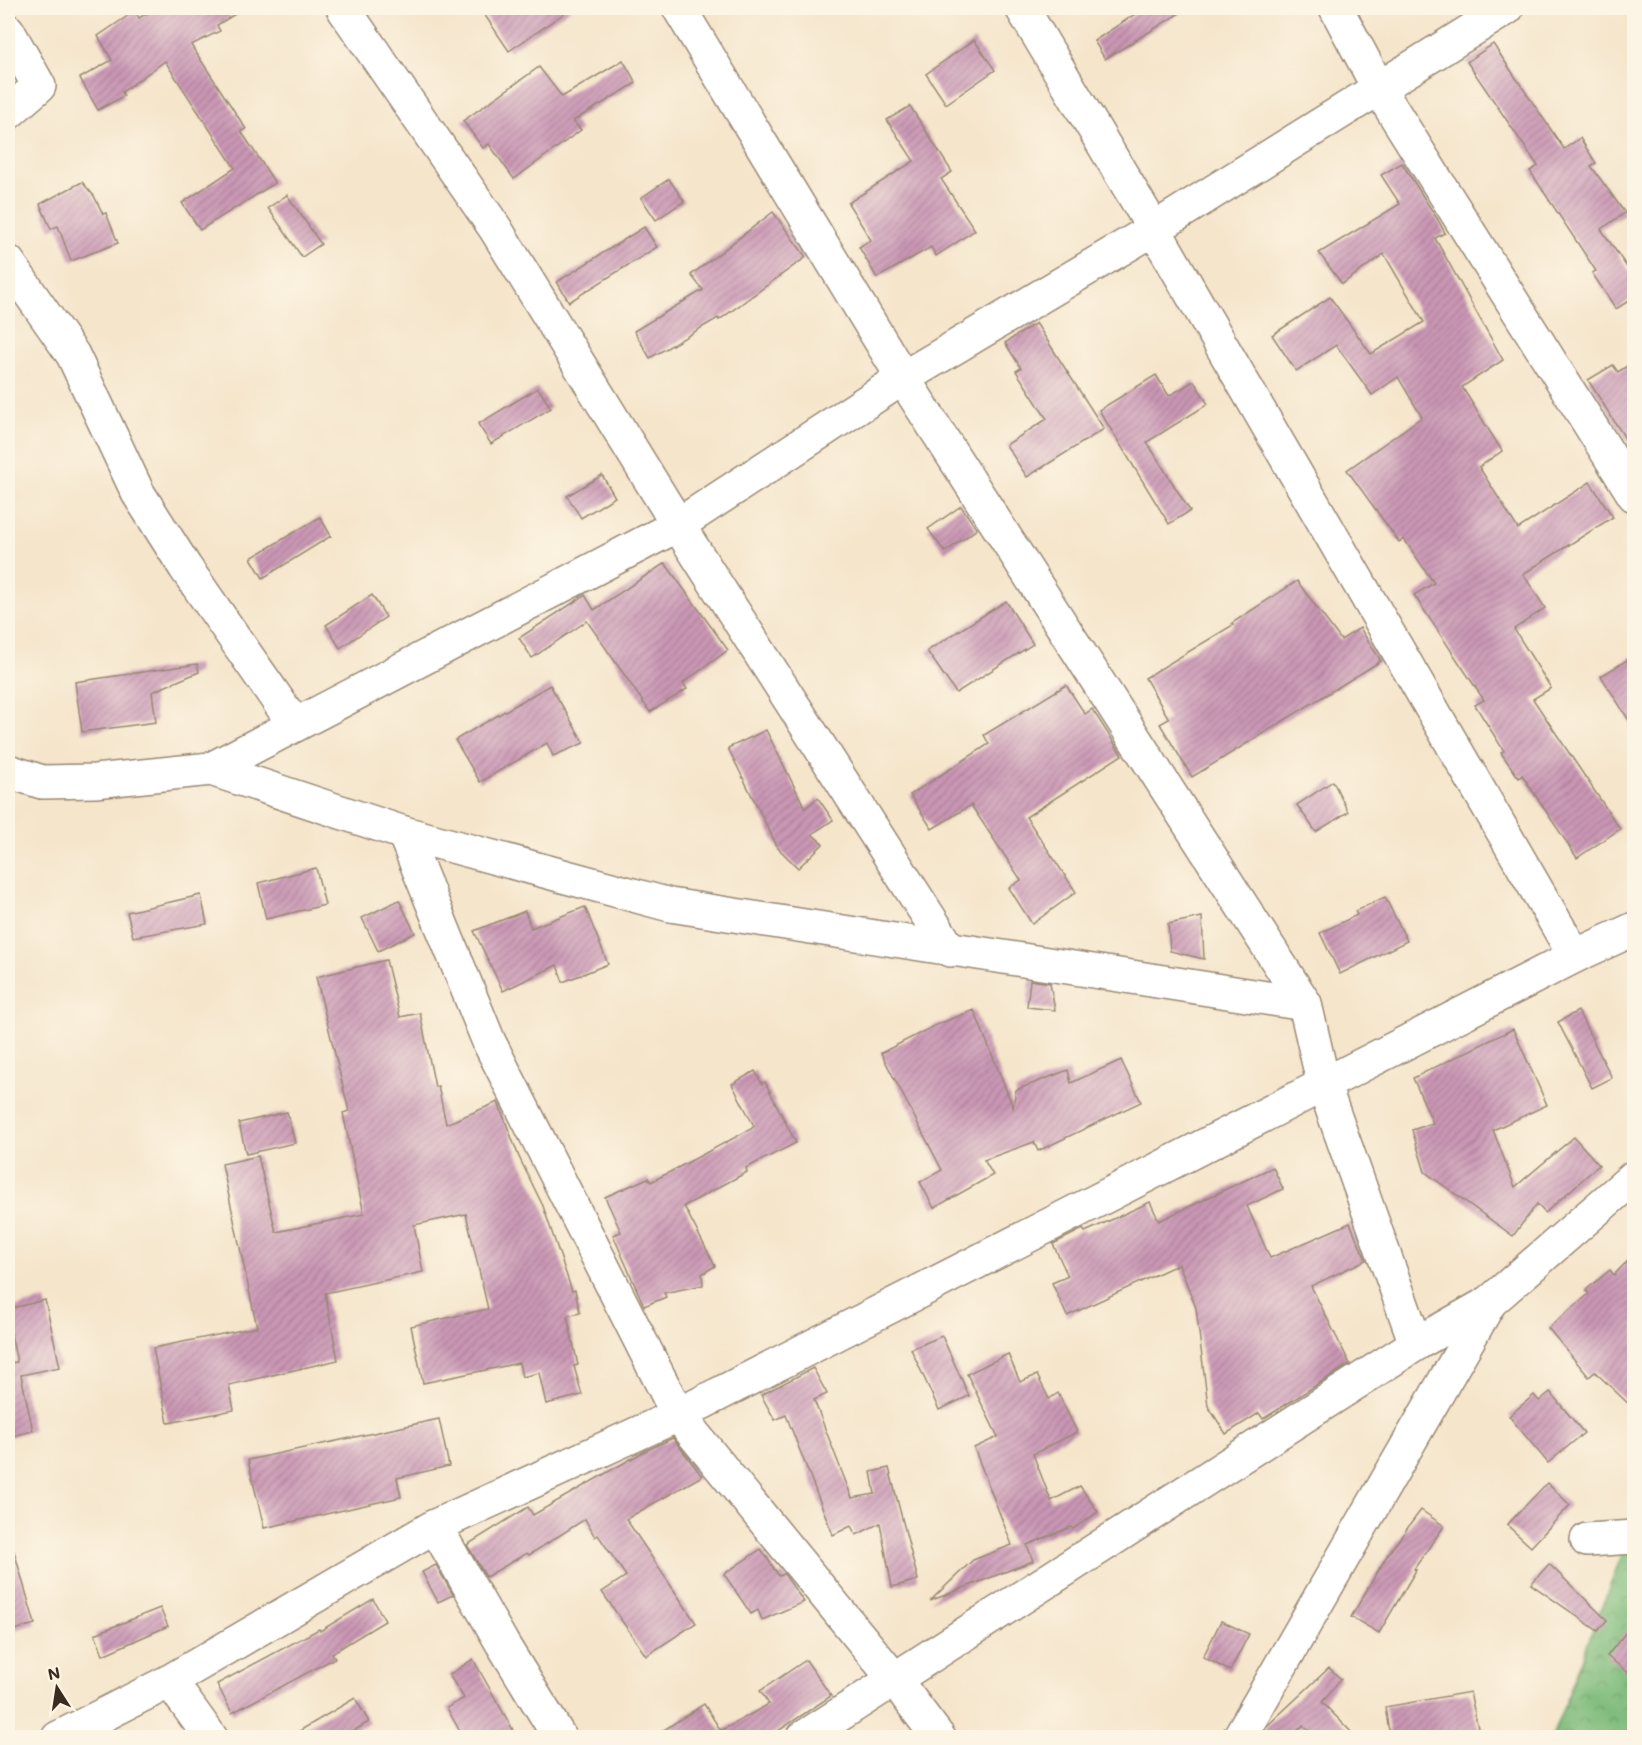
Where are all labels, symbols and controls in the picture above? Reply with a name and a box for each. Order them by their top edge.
north arrow [27,1658,87,1718]
text: N [46,1661,62,1684]

